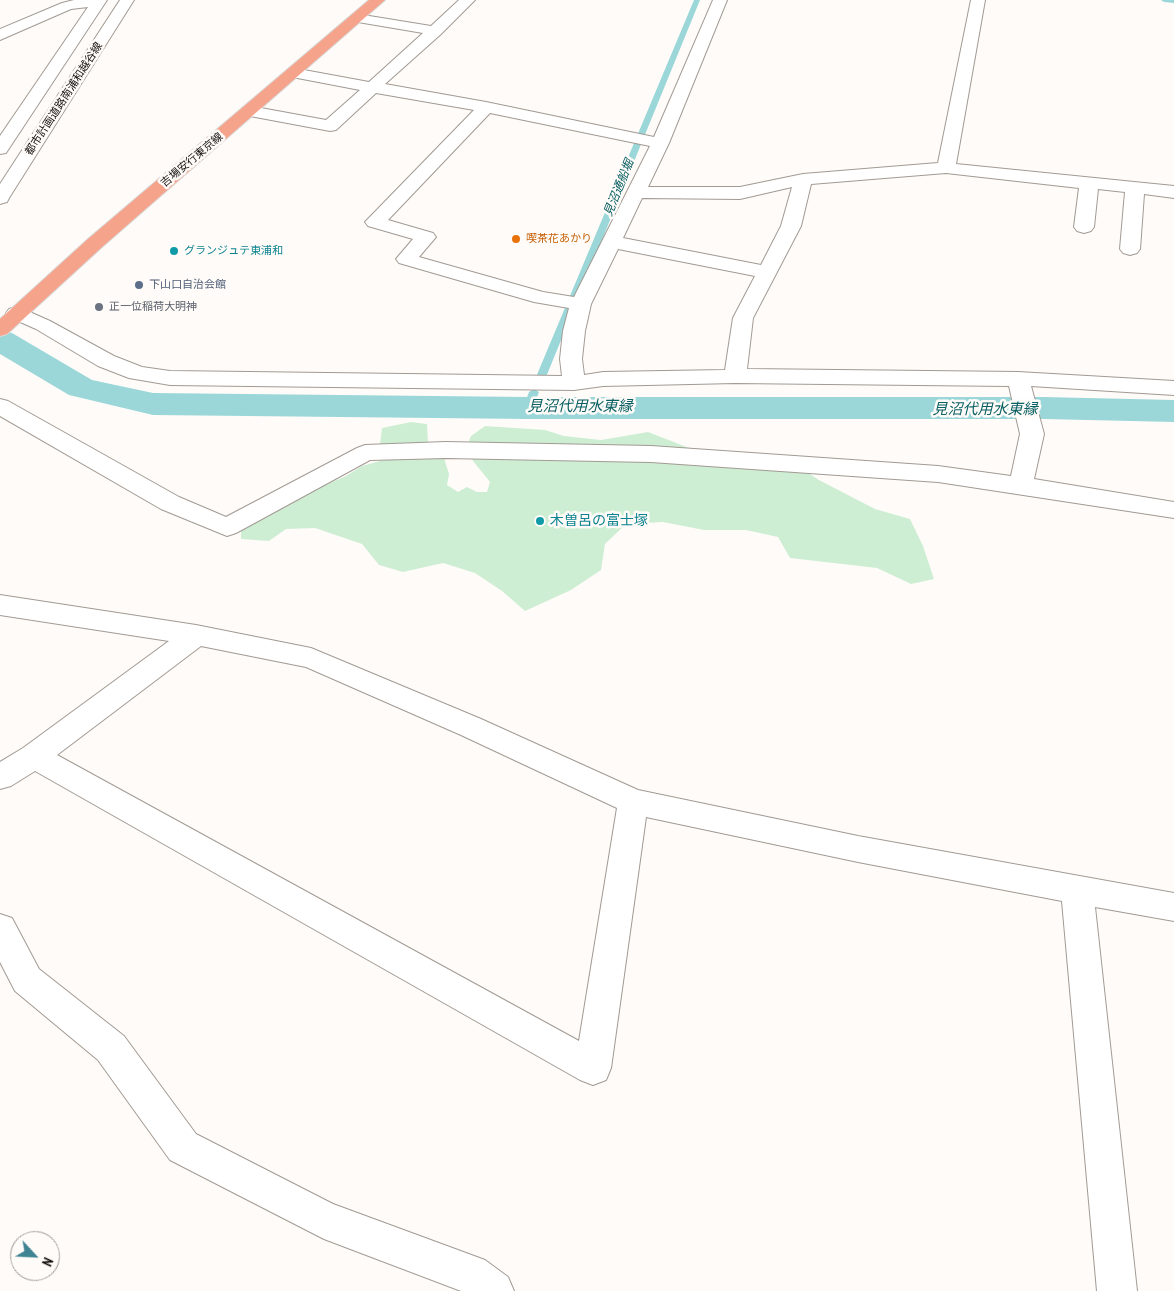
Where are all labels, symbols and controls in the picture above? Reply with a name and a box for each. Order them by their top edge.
street label: 都市計画道路南浦和越谷線 [23,40,105,158]
street label: 吉場安行東京線 [158,130,226,190]
water label: 見沼通船堀 [601,157,637,219]
place label: 喫茶花あかり [526,232,592,246]
marker: 喫茶花あかり [510,233,522,245]
place label: グランジュテ東浦和 [184,244,283,258]
marker: グランジュテ東浦和 [168,245,180,257]
place label: 下山口自治会館 [149,278,226,292]
marker: 下山口自治会館 [133,279,145,291]
place label: 正一位稲荷大明神 [109,300,197,314]
marker: 正一位稲荷大明神 [93,301,105,313]
water label: 見沼代用水東縁 [528,398,632,416]
water label: 見沼代用水東縁 [933,401,1037,419]
place label: 木曽呂の富士塚 [550,513,648,529]
marker: 木曽呂の富士塚 [534,515,546,527]
north arrow [10,1231,60,1281]
text: N [38,1255,57,1269]

